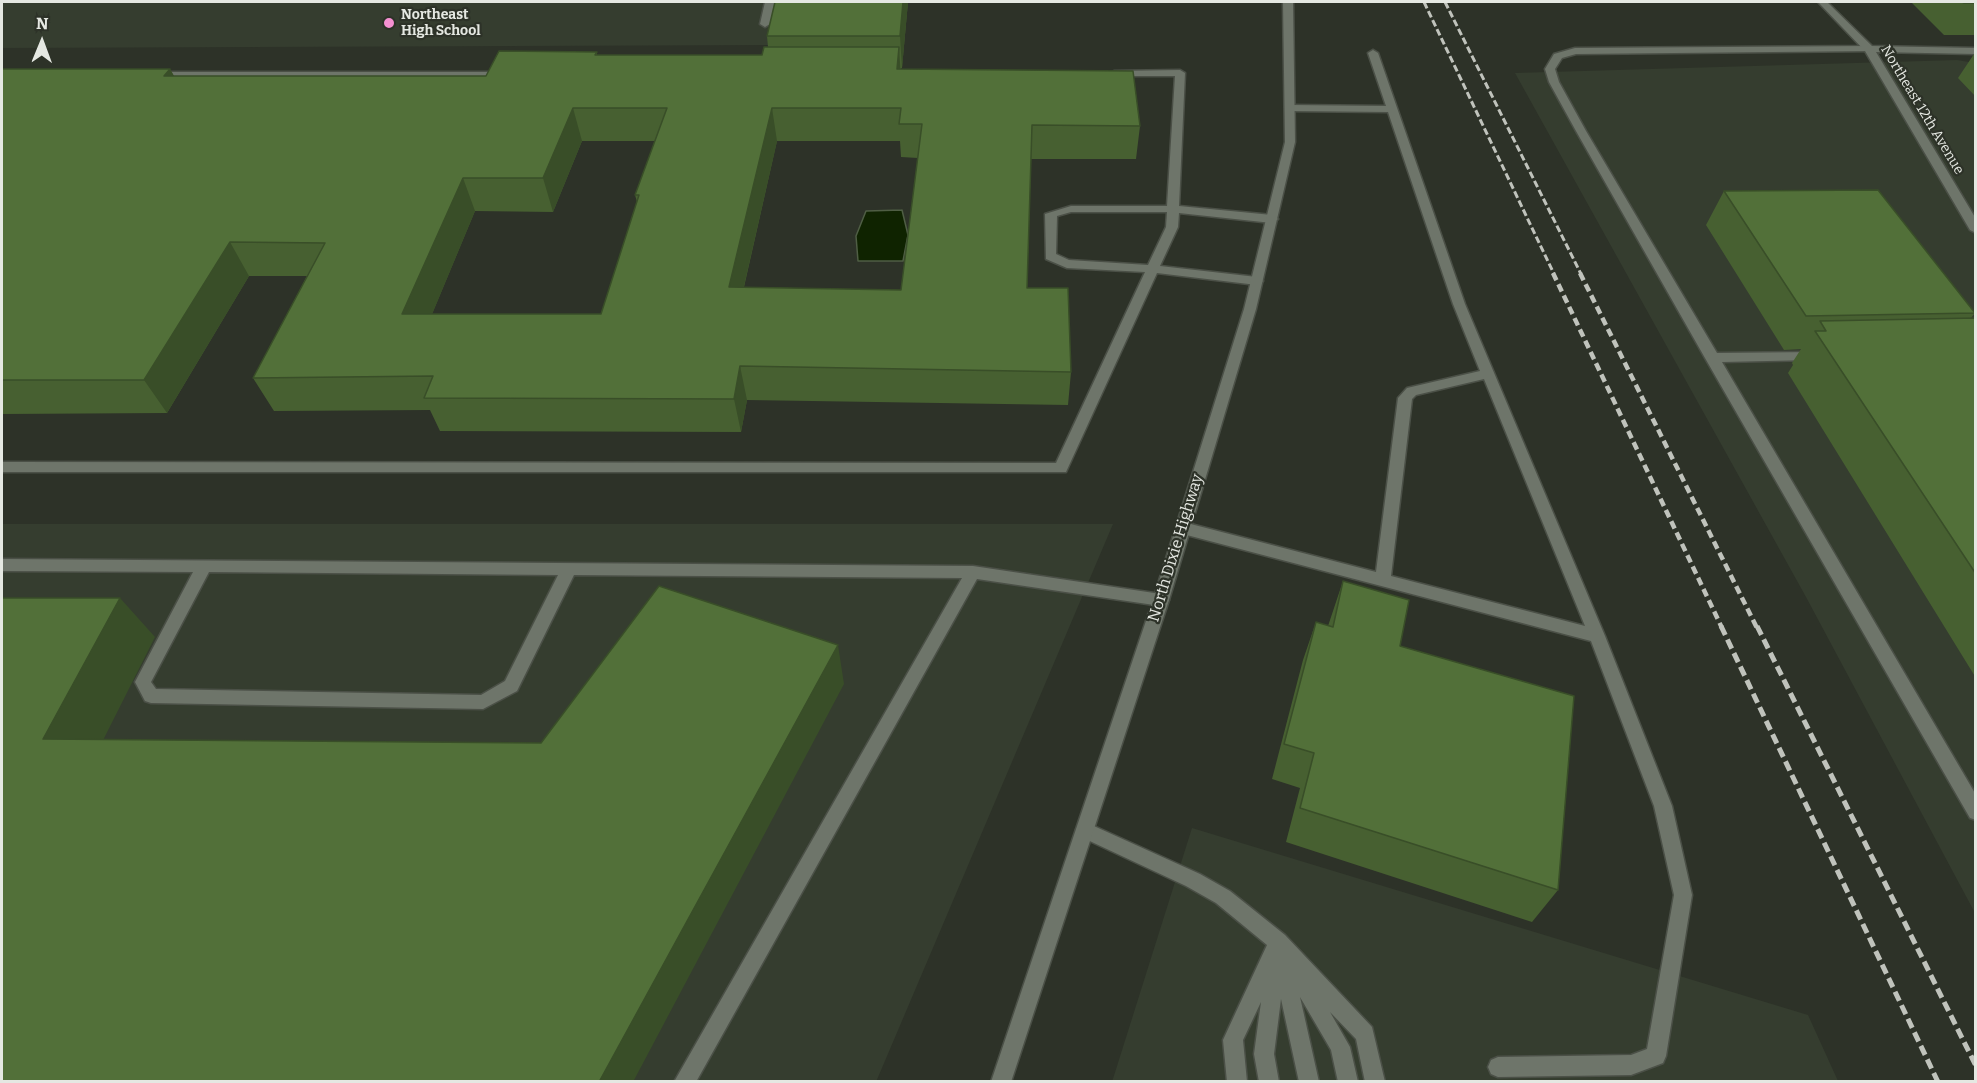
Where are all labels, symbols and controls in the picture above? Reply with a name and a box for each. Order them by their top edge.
place label: Northeast High School [401,7,481,40]
north arrow [12,12,72,72]
text: N [36,14,49,33]
marker: Northeast High School [382,16,396,30]
street label: Northeast 12th Avenue [1877,42,1967,178]
street label: North Dixie Highway [1144,472,1208,624]

